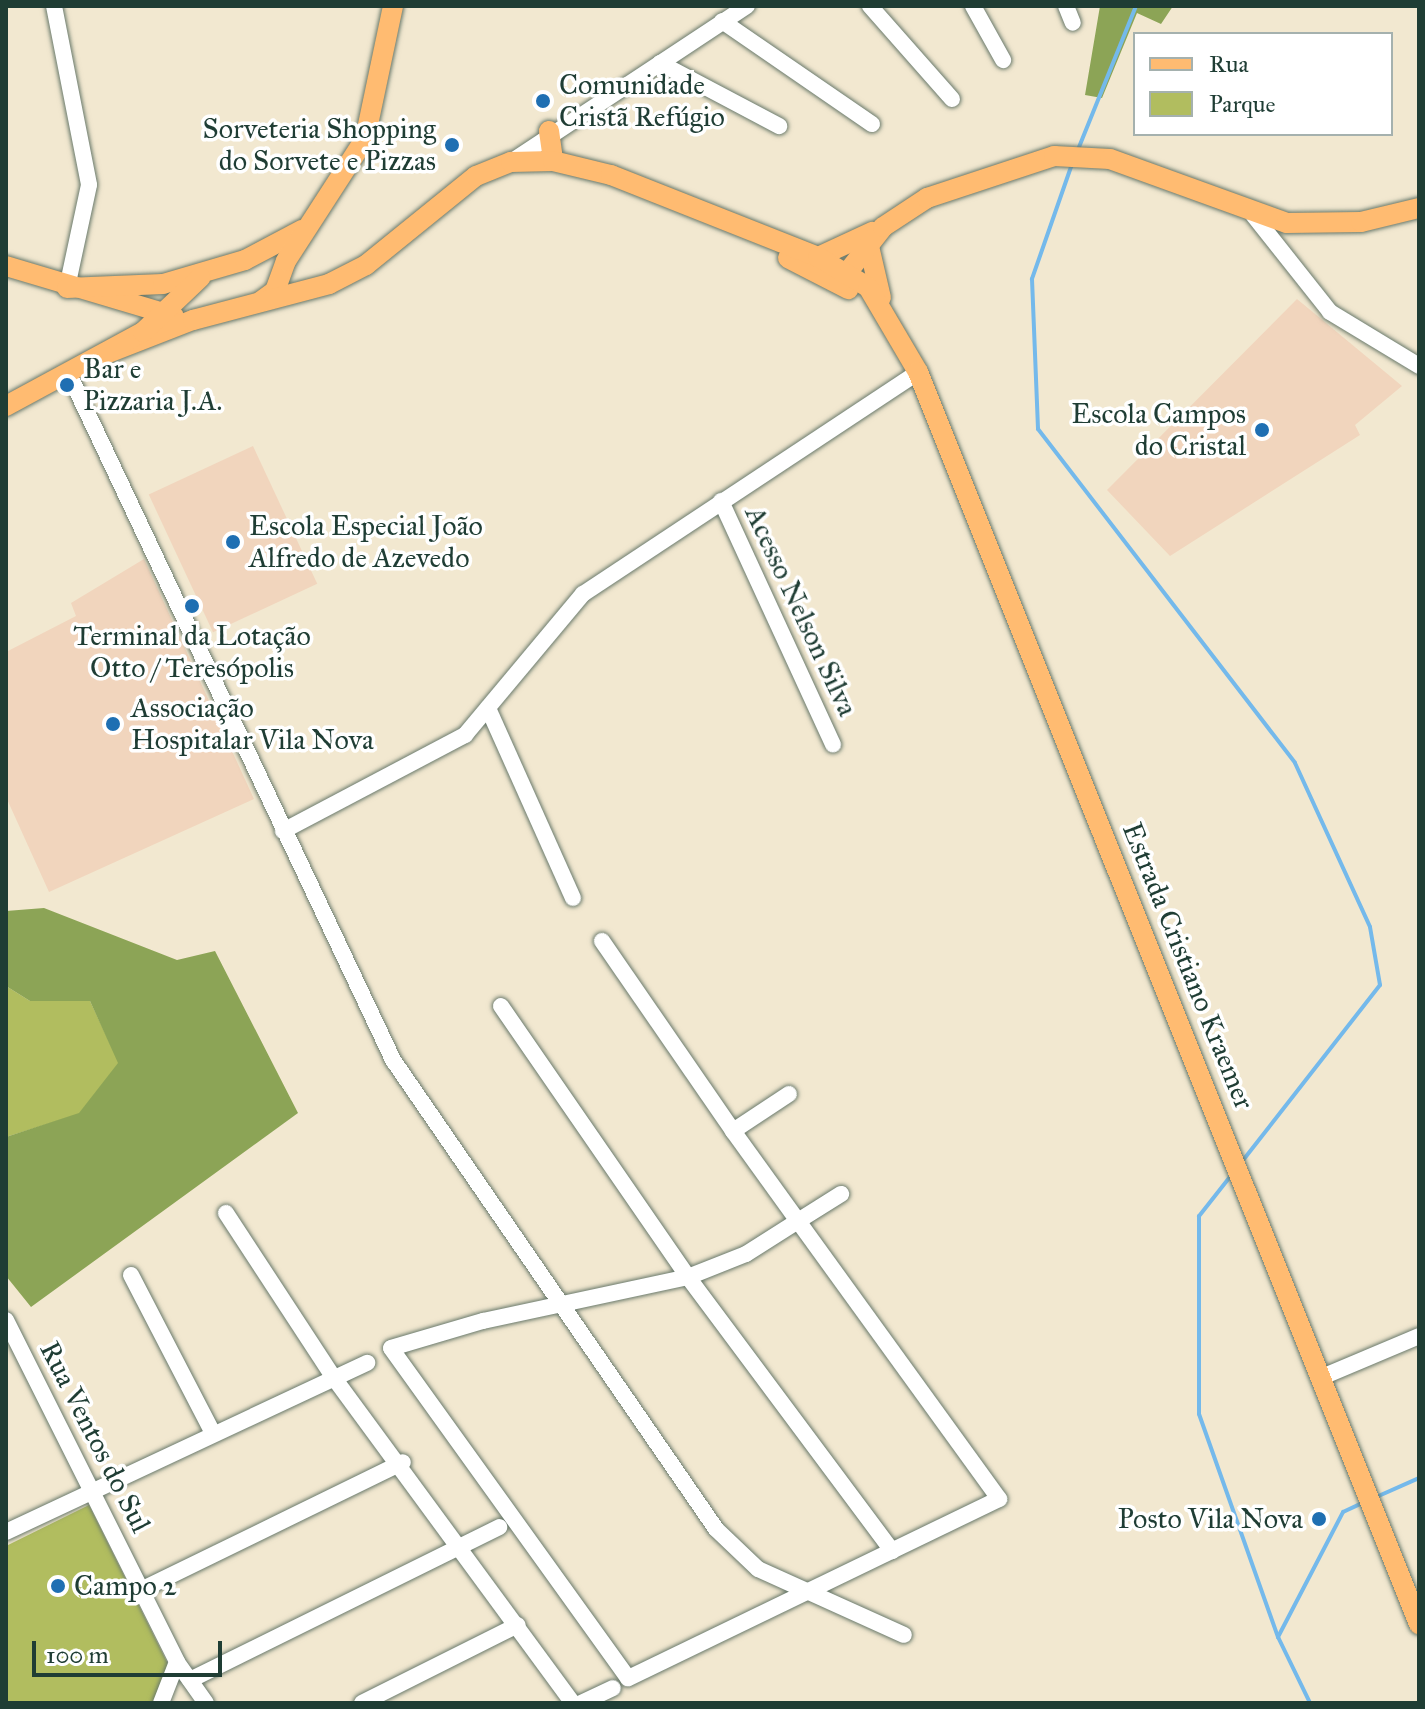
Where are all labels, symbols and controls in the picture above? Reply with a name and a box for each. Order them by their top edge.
legend [1133,32,1393,136]
text: Rua [1209,49,1249,79]
place label: Comunidade Cristã Refúgio [559,68,725,134]
text: Parque [1209,89,1276,119]
marker: Comunidade Cristã Refúgio [534,92,552,110]
place label: Sorveteria Shopping do Sorvete e Pizzas [203,112,436,178]
marker: Sorveteria Shopping do Sorvete e Pizzas [443,136,461,154]
place label: Bar e Pizzaria J.A. [83,352,222,418]
marker: Bar e Pizzaria J.A. [58,376,76,394]
place label: Escola Campos do Cristal [1071,397,1246,463]
marker: Escola Campos do Cristal [1253,421,1271,439]
street label: Acesso Nelson Silva [738,501,864,721]
place label: Escola Especial João Alfredo de Azevedo [249,509,483,575]
marker: Escola Especial João Alfredo de Azevedo [224,533,242,551]
marker: Terminal da Lotação Otto / Teresópolis [183,597,201,615]
place label: Terminal da Lotação Otto / Teresópolis [73,619,311,685]
place label: Associação Hospitalar Vila Nova [131,691,374,757]
marker: Associação Hospitalar Vila Nova [102,713,124,735]
street label: Estrada Cristiano Kraemer [1115,818,1261,1114]
street label: Rua Ventos do Sul [32,1336,158,1538]
place label: Posto Vila Nova [1118,1502,1303,1536]
marker: Posto Vila Nova [1310,1510,1328,1528]
place label: Campo 2 [74,1569,177,1603]
marker: Campo 2 [49,1577,67,1595]
scale bar [36,1625,226,1675]
text: 100 m [46,1640,109,1670]

